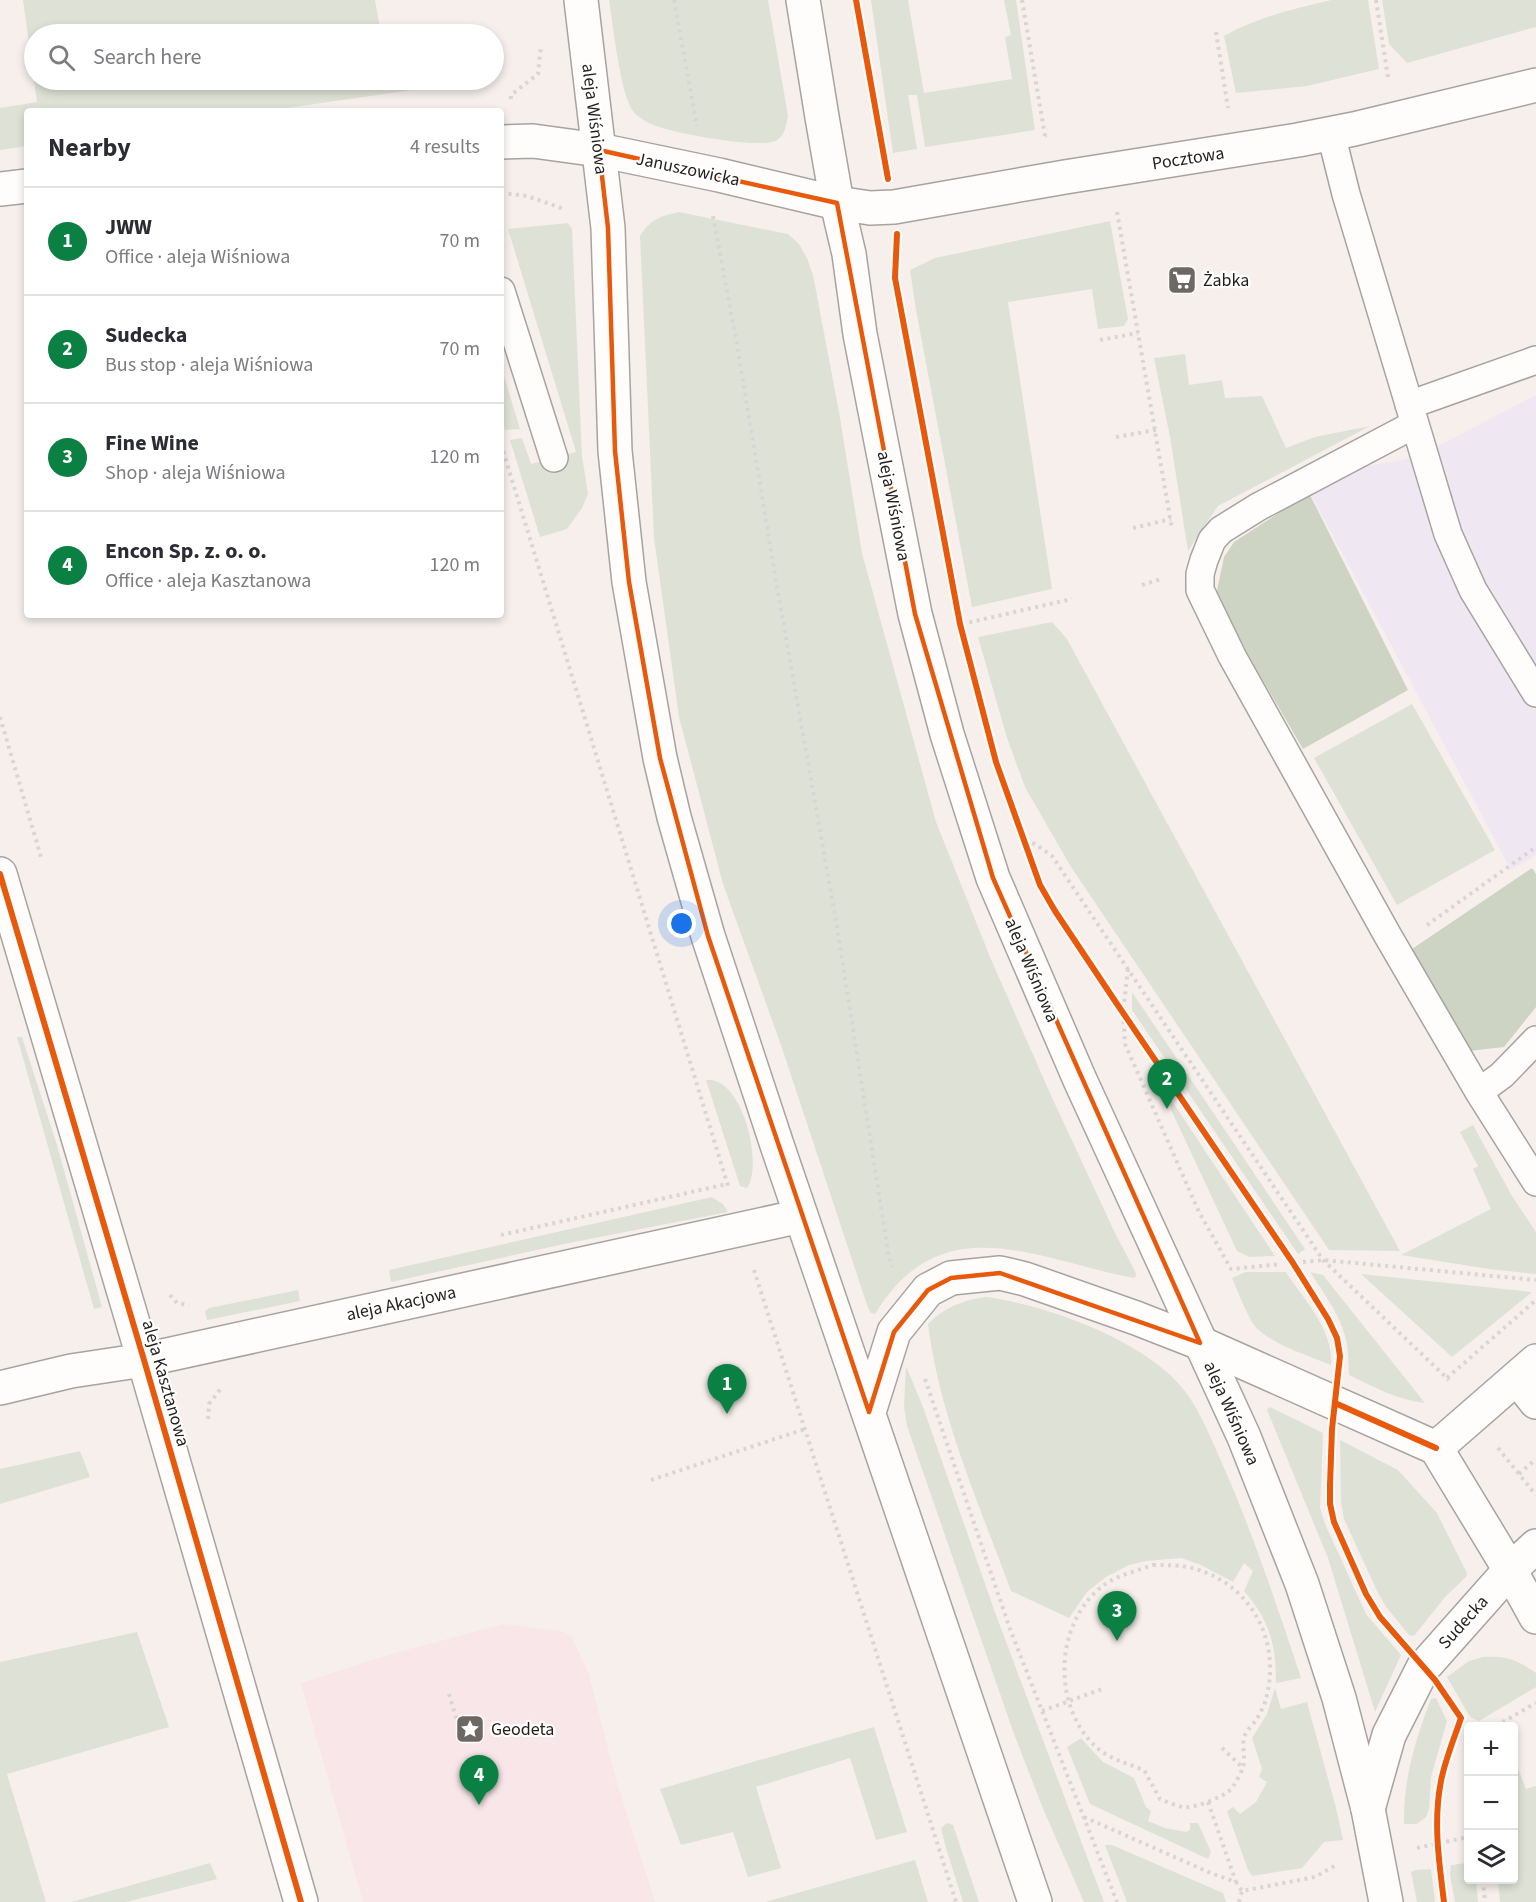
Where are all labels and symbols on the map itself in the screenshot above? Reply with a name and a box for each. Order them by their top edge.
street label: aleja Wiśniowa [575,62,614,176]
street label: Pocztowa [1150,140,1226,177]
street label: Januszowicka [634,146,742,193]
supermarket icon: Żabka [1166,264,1198,296]
place label: Żabka [1203,268,1249,293]
street label: aleja Wiśniowa [871,449,916,563]
your location [667,909,696,938]
street label: aleja Wiśniowa [998,914,1065,1026]
pin: 2 [1148,1060,1186,1109]
street label: aleja Akacjowa [344,1280,458,1327]
street label: aleja Kasztanowa [136,1317,196,1449]
street label: aleja Wiśniowa [1197,1357,1266,1469]
pin: 1 [708,1364,746,1414]
street label: Sudecka [1433,1590,1494,1655]
pin: 3 [1098,1592,1136,1641]
place icon: Geodeta [454,1713,486,1745]
place label: Geodeta [491,1717,554,1742]
pin: 4 [460,1756,498,1805]

